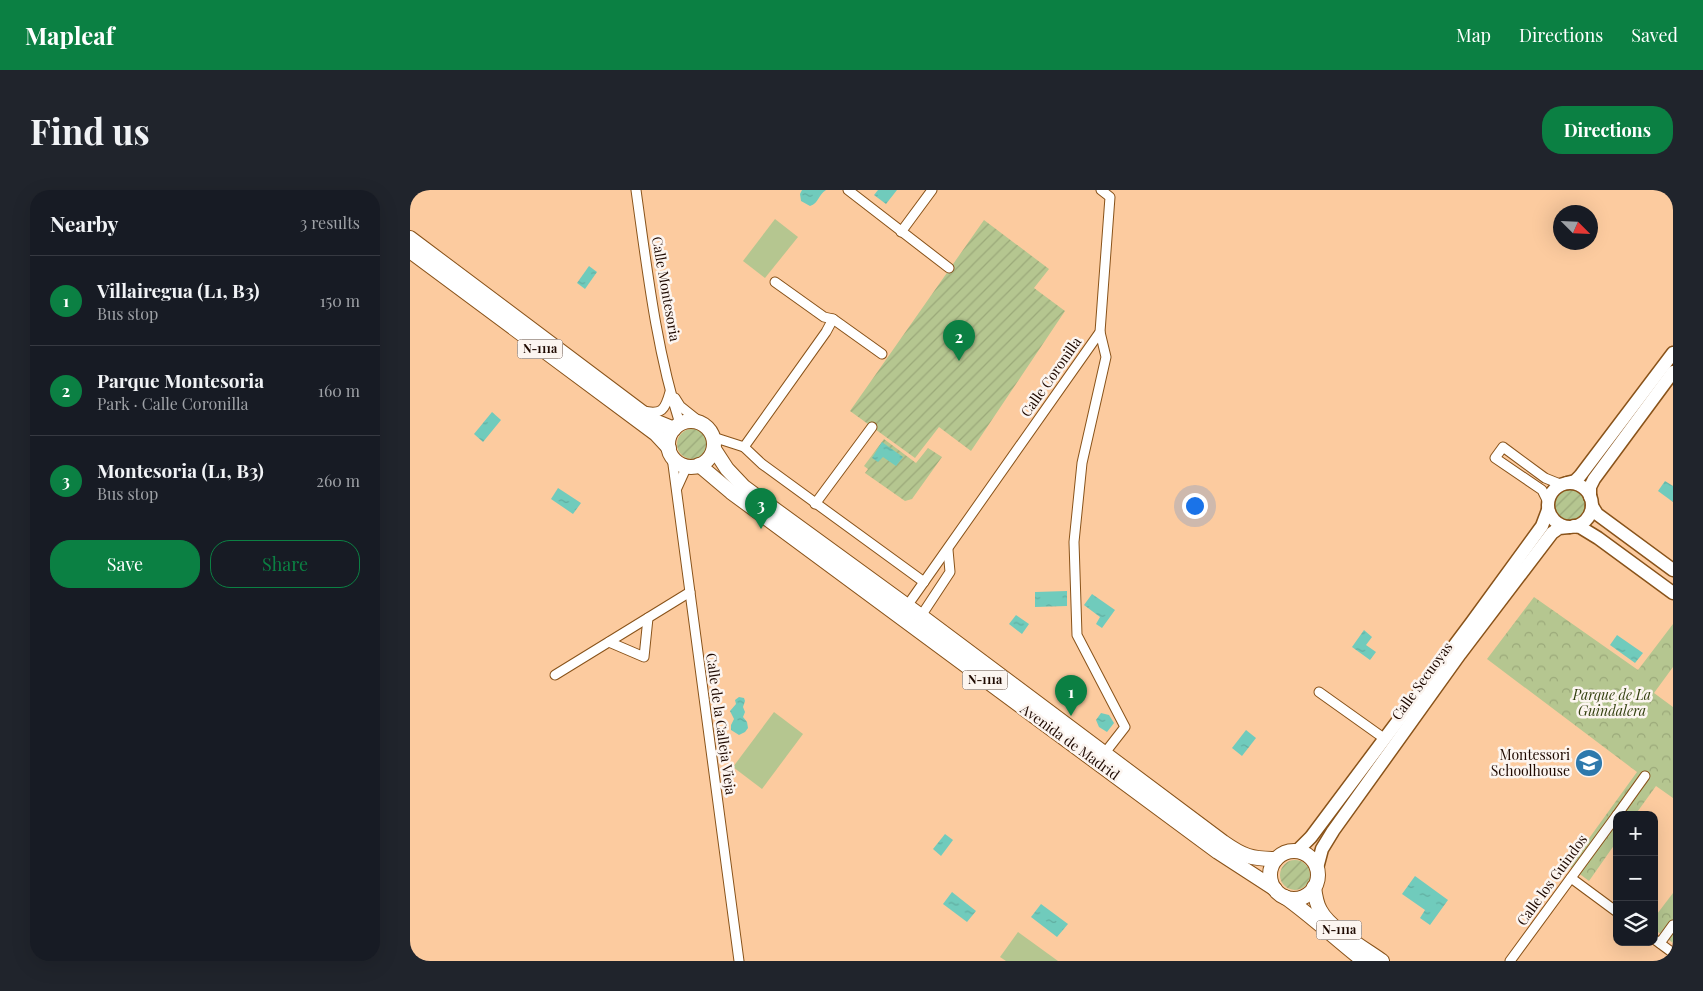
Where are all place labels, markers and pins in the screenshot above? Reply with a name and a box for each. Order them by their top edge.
pin: 2 [943,320,975,361]
pin: 3 [745,488,777,529]
pin: 1 [1055,675,1087,716]
place label: Montessori Schoolhouse [1491,745,1570,780]
school or university icon: Montessori Schoolhouse [1574,748,1604,778]

